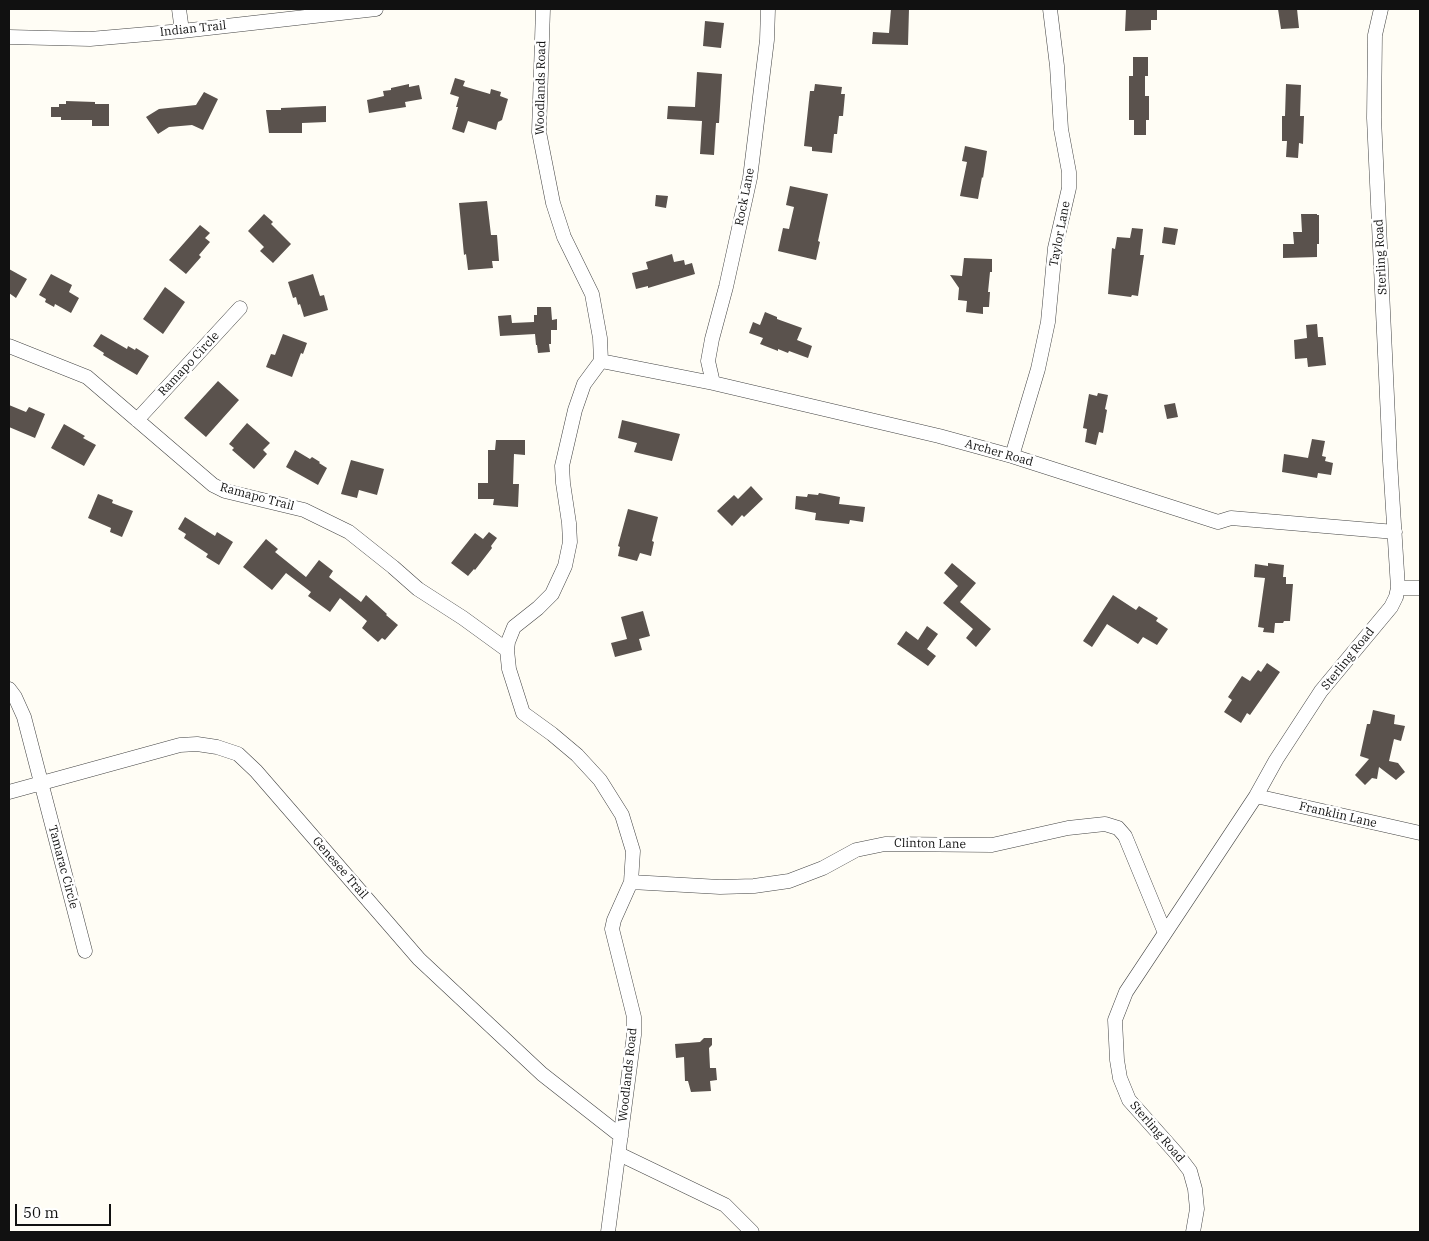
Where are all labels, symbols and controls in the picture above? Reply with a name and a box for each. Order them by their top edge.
street label: Indian Trail [159,18,227,40]
street label: Woodlands Road [533,41,549,135]
street label: Rock Lane [732,167,758,227]
street label: Taylor Lane [1047,200,1073,268]
street label: Sterling Road [1372,219,1390,295]
street label: Ramapo Circle [156,329,222,399]
street label: Archer Road [963,436,1035,470]
street label: Ramapo Trail [218,480,296,514]
street label: Sterling Road [1318,625,1378,693]
street label: Franklin Lane [1298,799,1378,831]
street label: Tamarac Circle [45,824,81,910]
street label: Genesee Trail [309,834,371,902]
street label: Clinton Lane [894,836,966,852]
street label: Woodlands Road [616,1027,640,1123]
street label: Sterling Road [1127,1099,1187,1165]
scale bar [18,1194,114,1226]
text: 50 m [23,1203,59,1222]

